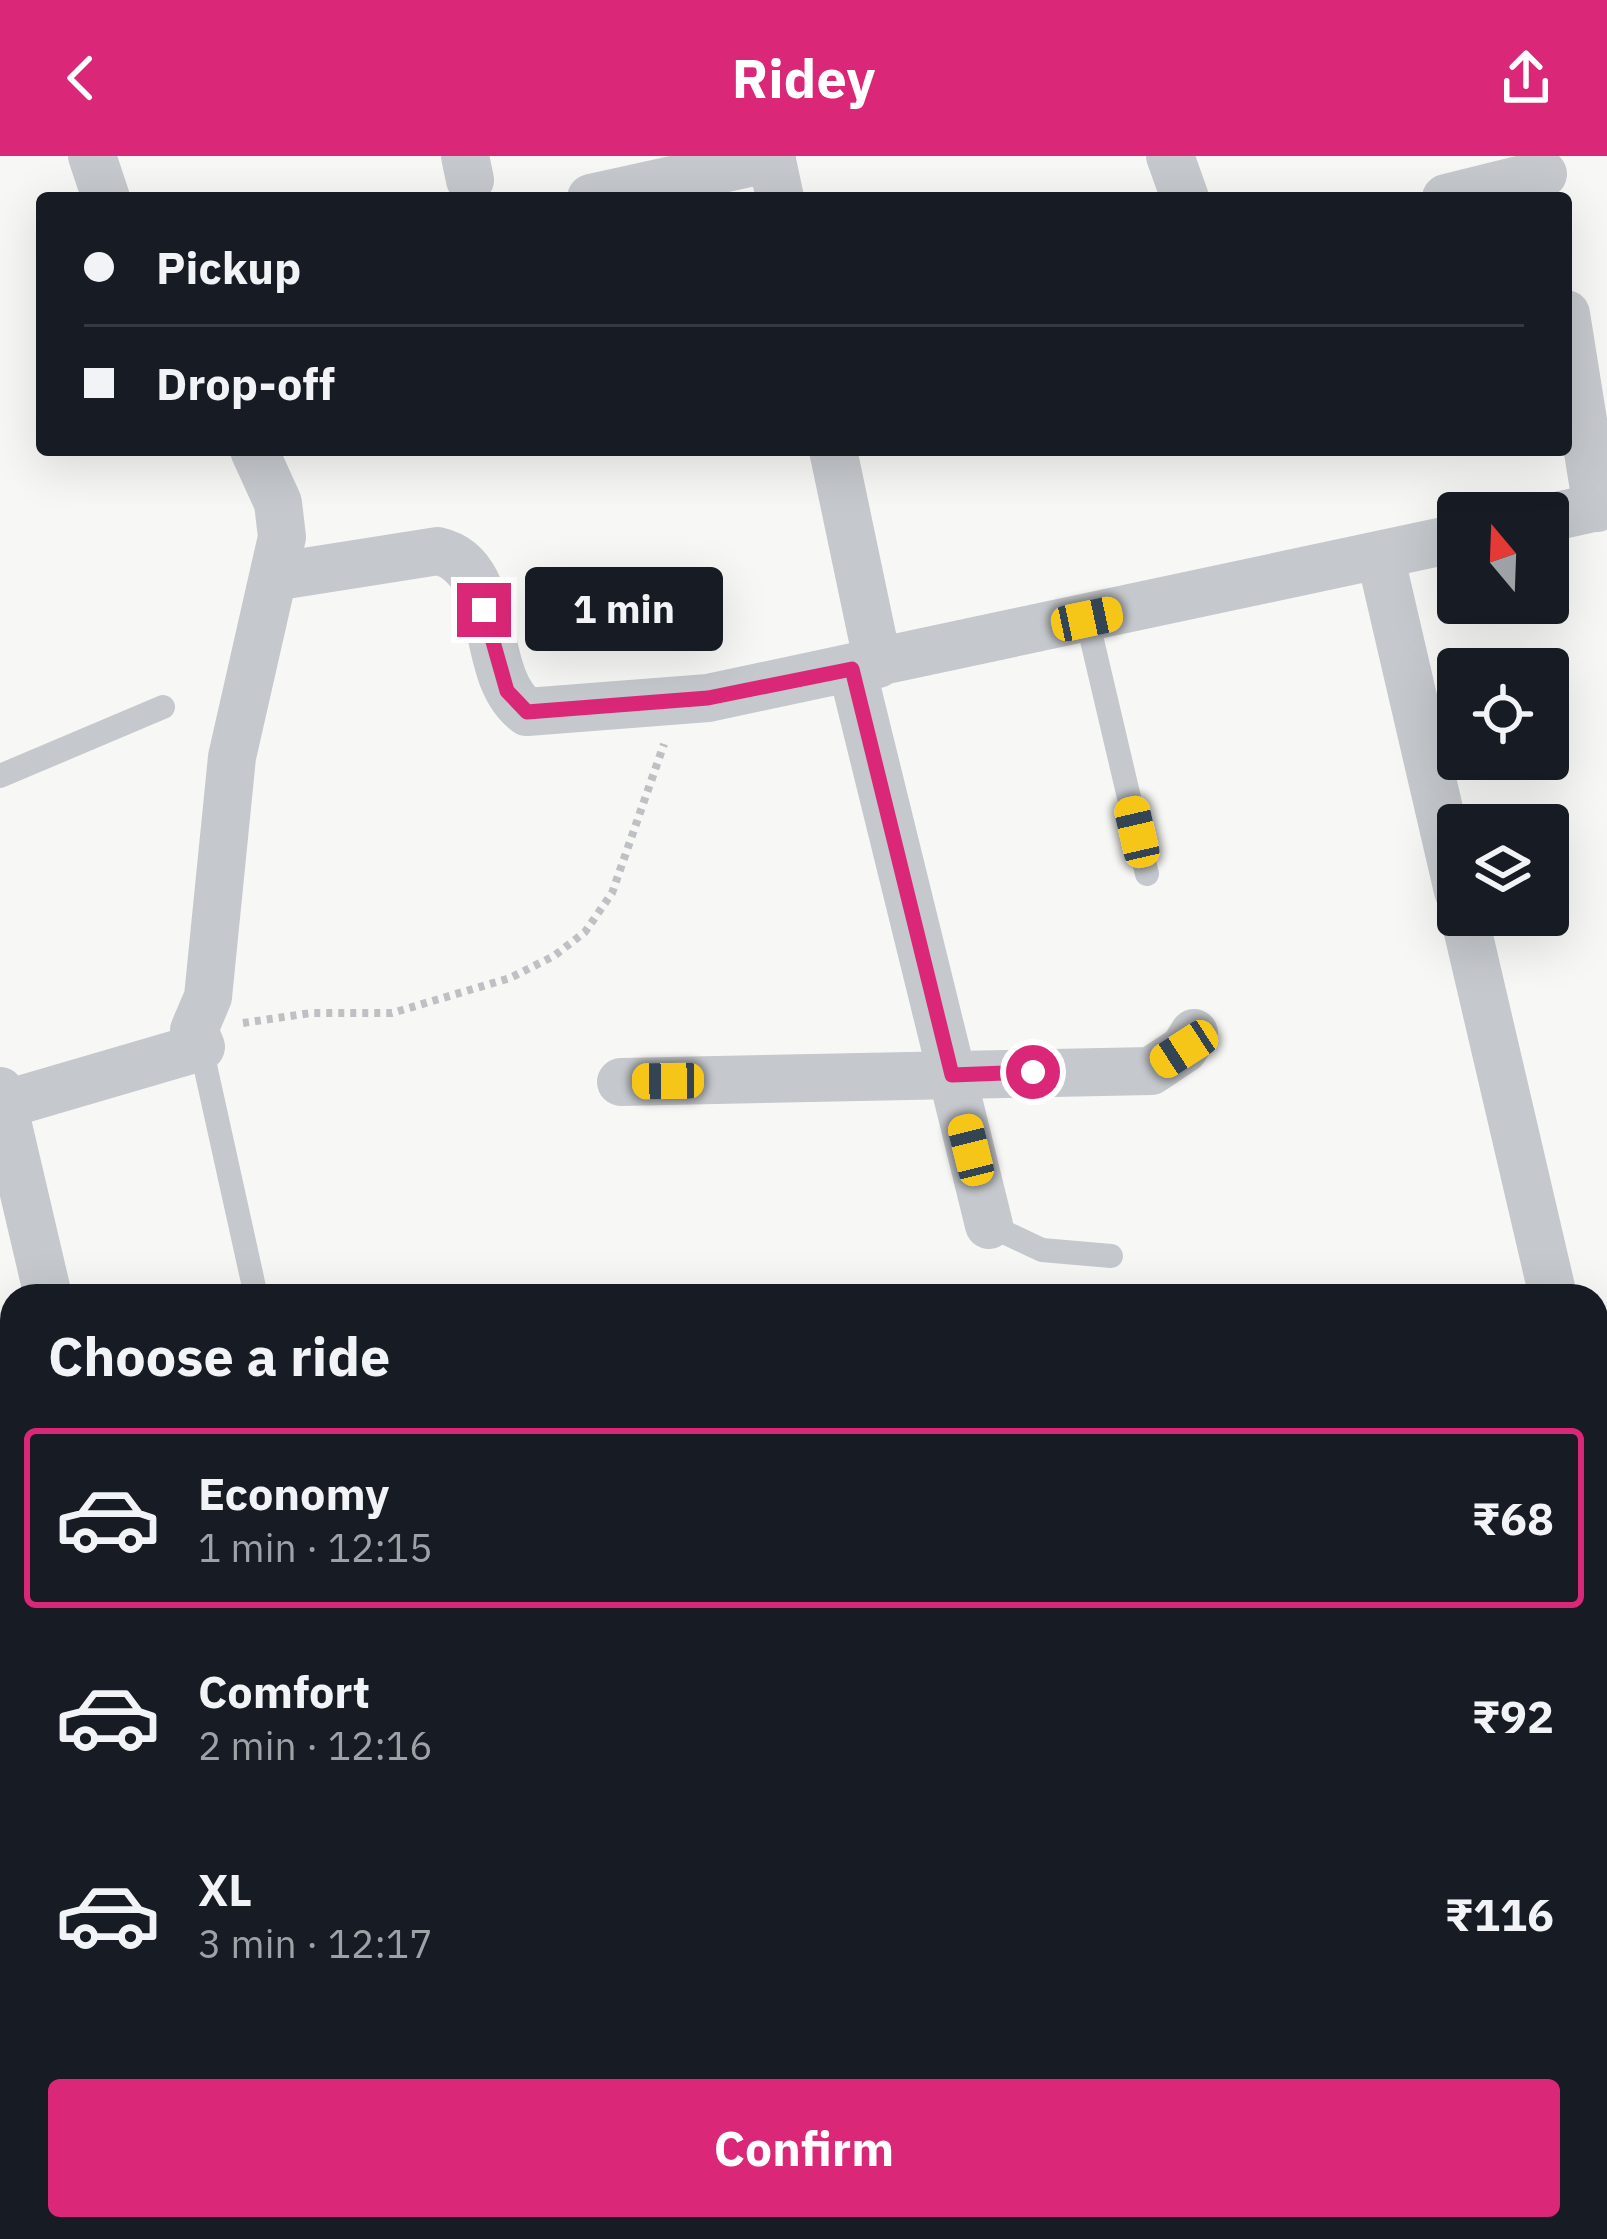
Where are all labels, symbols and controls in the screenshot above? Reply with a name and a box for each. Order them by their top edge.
text: Ridey [732,43,875,113]
icon: back [48,45,114,111]
icon: share [1493,45,1559,111]
text: Pickup [156,238,301,296]
text: Drop-off [156,354,335,412]
north arrow [1437,492,1569,624]
map controls [1437,492,1569,936]
callout: 1 min [526,568,724,652]
route end [457,583,511,637]
text: 1 min [573,583,675,634]
car [1048,594,1126,644]
button: locate [1437,648,1569,780]
car [1111,793,1163,871]
button: layers [1437,804,1569,936]
car [1144,1014,1224,1084]
route start [1006,1045,1060,1099]
car [632,1062,704,1100]
car [945,1111,997,1189]
text: Choose a ride [48,1321,390,1391]
icon: car [54,1464,162,1572]
text: Economy [198,1464,389,1522]
text: ₹68 [1472,1489,1554,1547]
text: 1 min · 12:15 [198,1522,433,1573]
icon: car [54,1662,162,1770]
text: Comfort [198,1662,370,1720]
text: ₹92 [1472,1687,1554,1745]
text: 2 min · 12:16 [198,1720,433,1771]
icon: car [54,1860,162,1968]
text: XL [198,1860,252,1918]
text: ₹116 [1445,1885,1554,1943]
text: 3 min · 12:17 [198,1918,433,1969]
button: Confirm [48,2079,1560,2217]

